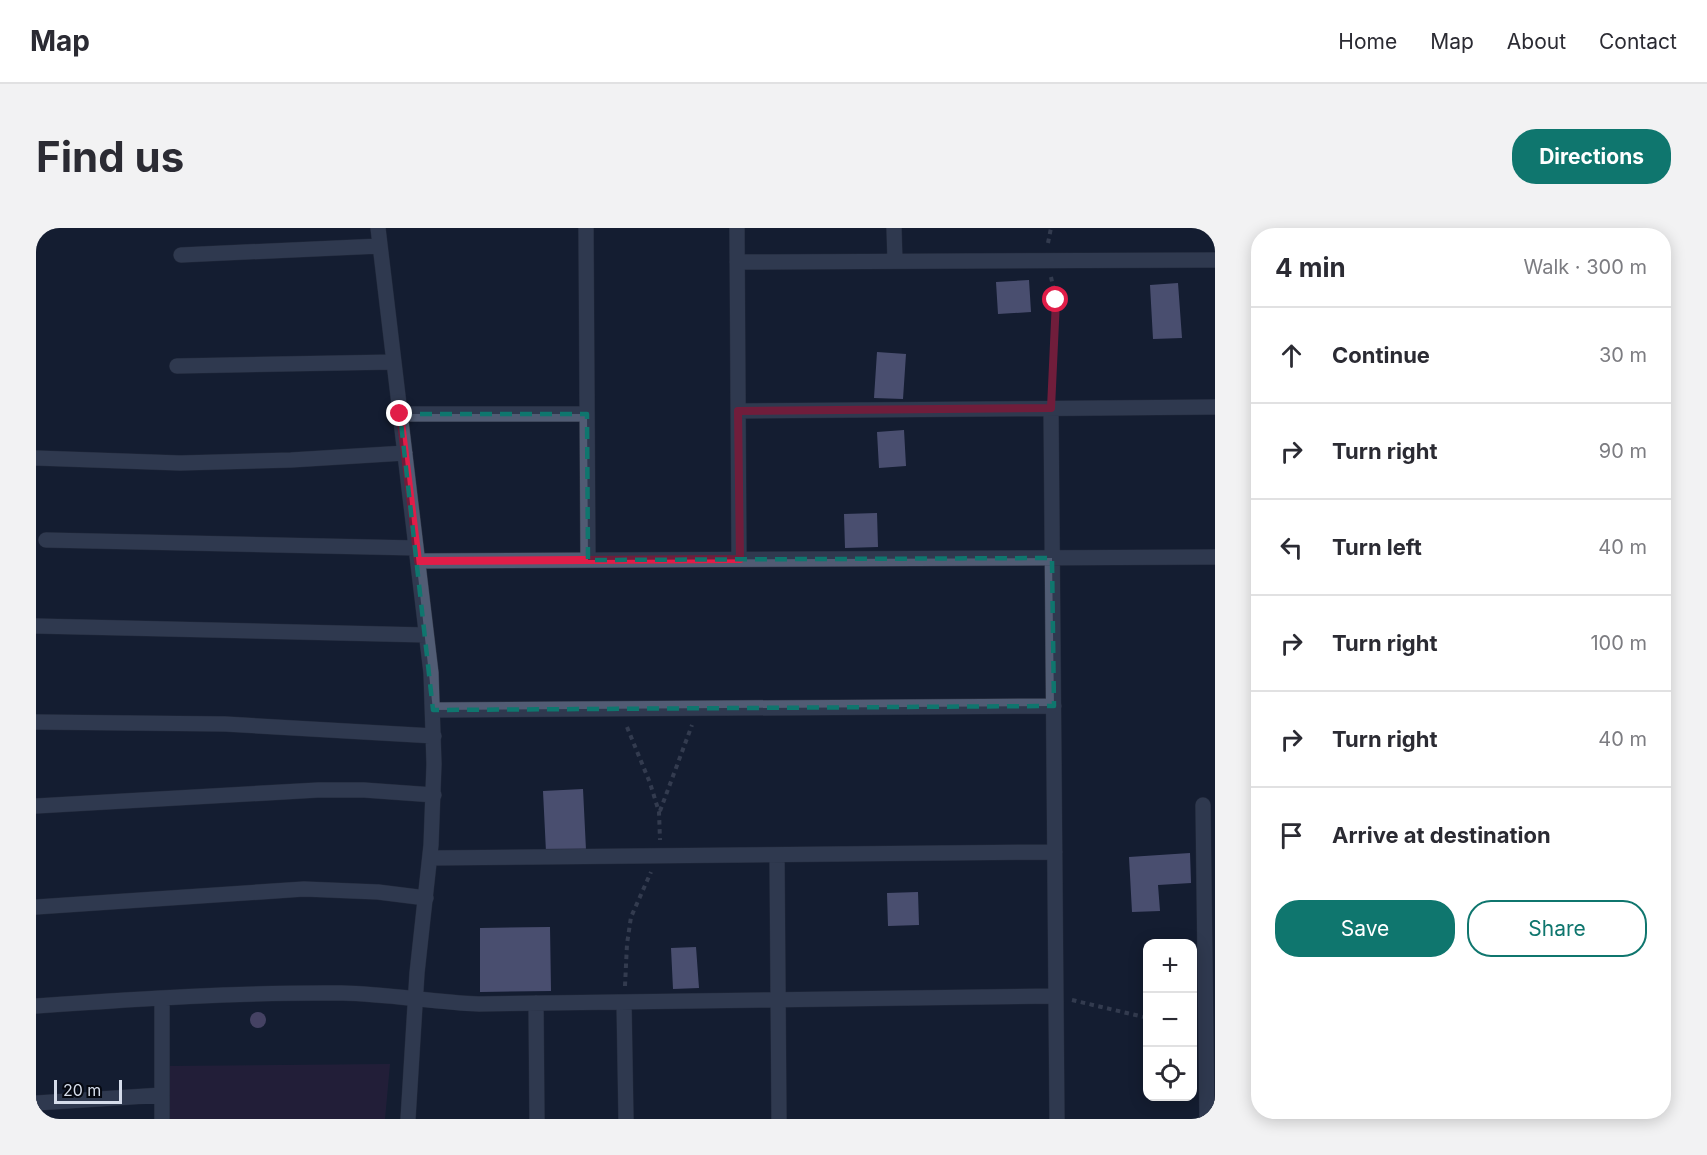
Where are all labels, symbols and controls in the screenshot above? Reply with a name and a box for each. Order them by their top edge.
text: Map [30,24,90,58]
text: Home [1338,29,1397,54]
text: Map [1430,29,1474,54]
text: About [1507,29,1566,54]
text: Contact [1599,29,1677,54]
button: Directions [1512,129,1671,184]
text: Find us [36,131,184,182]
text: 4 min [1275,252,1346,283]
text: Walk · 300 m [1524,255,1647,279]
route start [1042,286,1068,312]
icon: ahead [1275,339,1308,372]
text: Continue [1332,342,1430,368]
text: 30 m [1599,343,1647,367]
route end [386,400,412,426]
icon: right [1275,435,1308,468]
text: Turn right [1332,438,1438,464]
text: 90 m [1599,439,1647,463]
icon: left [1275,531,1308,564]
text: Turn left [1332,534,1422,560]
text: 40 m [1598,535,1647,559]
icon: right [1275,627,1308,660]
text: Turn right [1332,630,1438,656]
text: 100 m [1590,631,1647,655]
icon: right [1275,723,1308,756]
text: Turn right [1332,726,1438,752]
text: 40 m [1598,727,1647,751]
icon: arrive [1275,819,1308,852]
text: Arrive at destination [1332,822,1551,848]
button: Save [1275,900,1455,957]
button: Share [1467,900,1647,957]
map controls [1143,939,1197,1101]
button: + [1143,939,1197,993]
button: − [1143,993,1197,1047]
button: locate [1143,1047,1197,1101]
scale bar [54,1077,122,1104]
text: 20 m [63,1080,101,1100]

